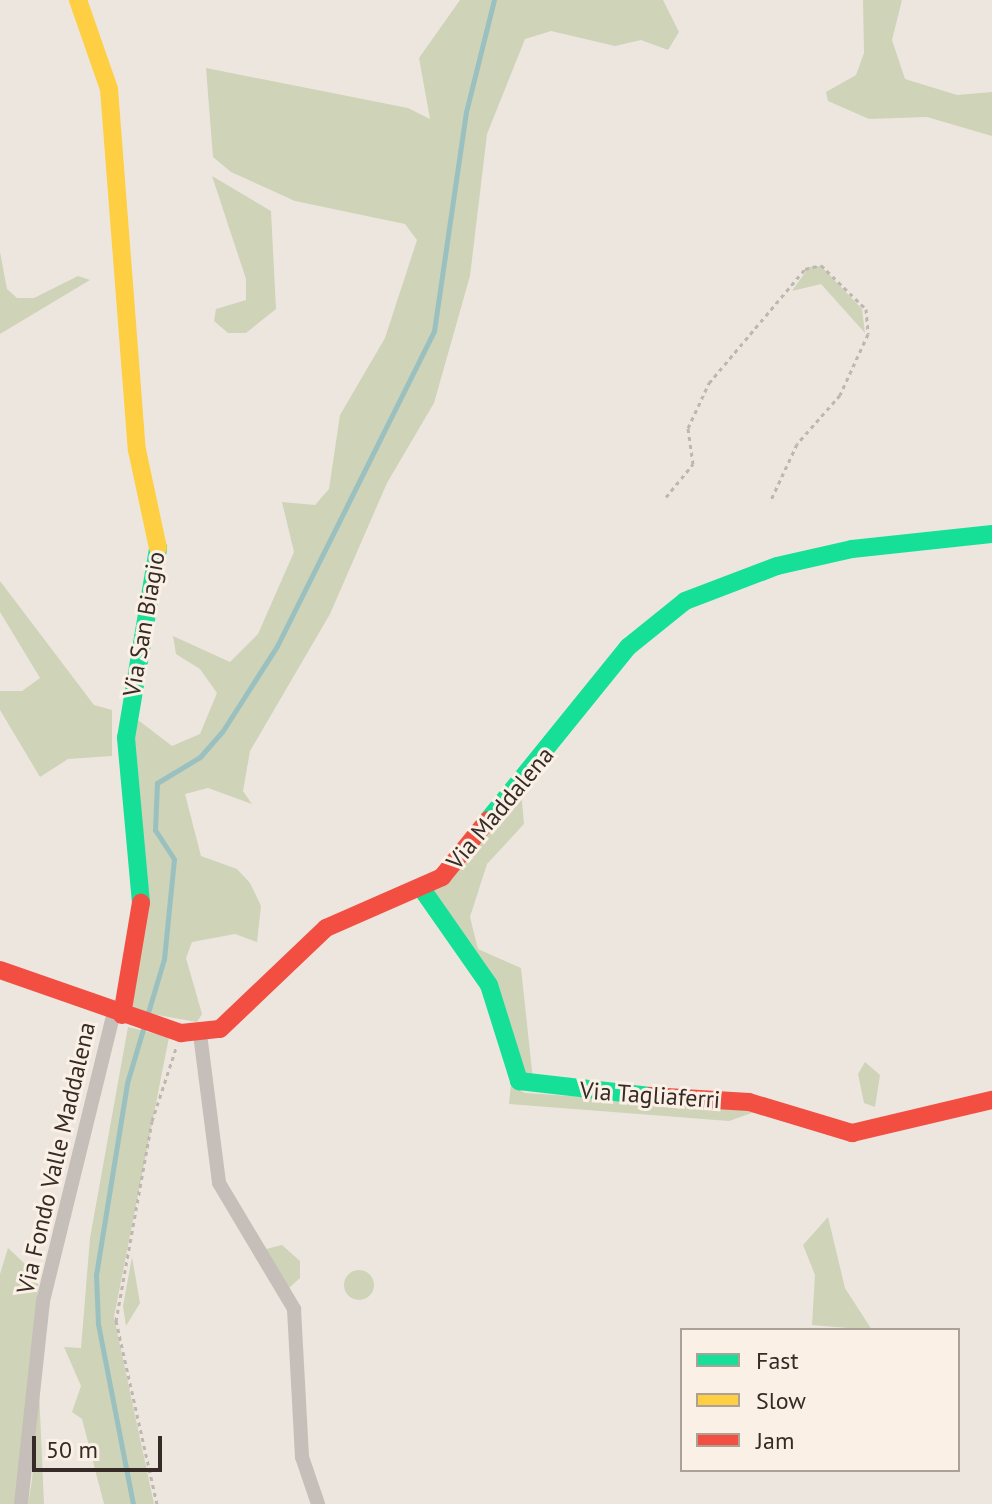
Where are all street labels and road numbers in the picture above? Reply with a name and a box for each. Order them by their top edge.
street label: Via San Biagio [117,549,171,699]
street label: Via Maddalena [440,741,560,875]
street label: Via Fondo Valle Maddalena [11,1019,101,1297]
street label: Via Tagliaferri [578,1076,722,1114]

